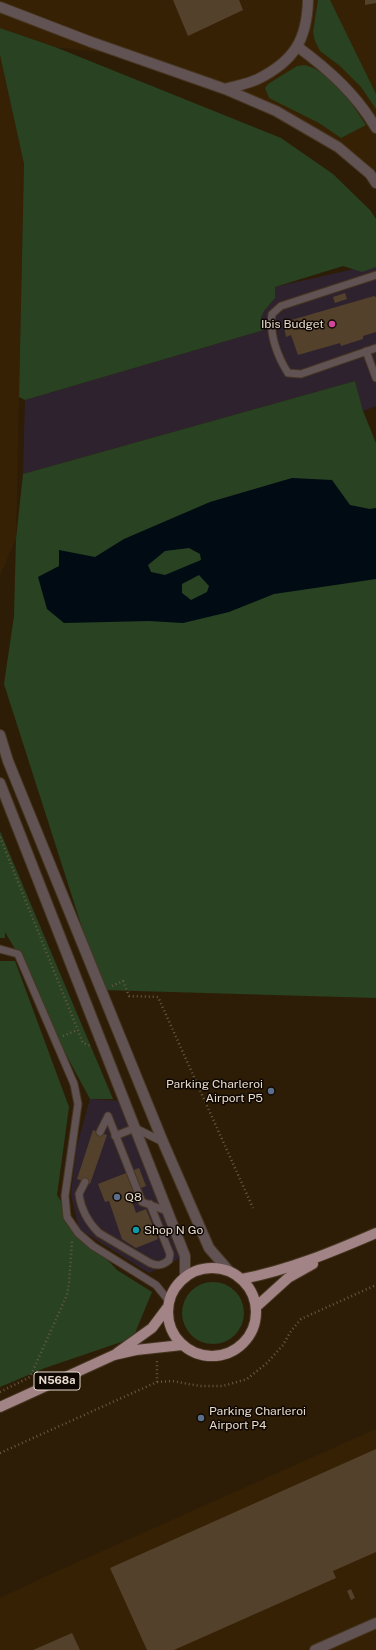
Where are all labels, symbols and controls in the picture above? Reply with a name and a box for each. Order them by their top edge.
place label: Ibis Budget [261,317,324,331]
marker: Ibis Budget [327,319,337,329]
place label: Parking Charleroi Airport P5 [166,1077,263,1105]
marker: Parking Charleroi Airport P5 [266,1086,276,1096]
place label: Q8 [125,1190,142,1204]
marker: Q8 [112,1192,122,1202]
place label: Shop N Go [144,1223,203,1237]
marker: Shop N Go [131,1225,141,1235]
road number: N568a [34,1372,80,1390]
place label: Parking Charleroi Airport P4 [209,1404,306,1432]
marker: Parking Charleroi Airport P4 [196,1413,206,1423]

